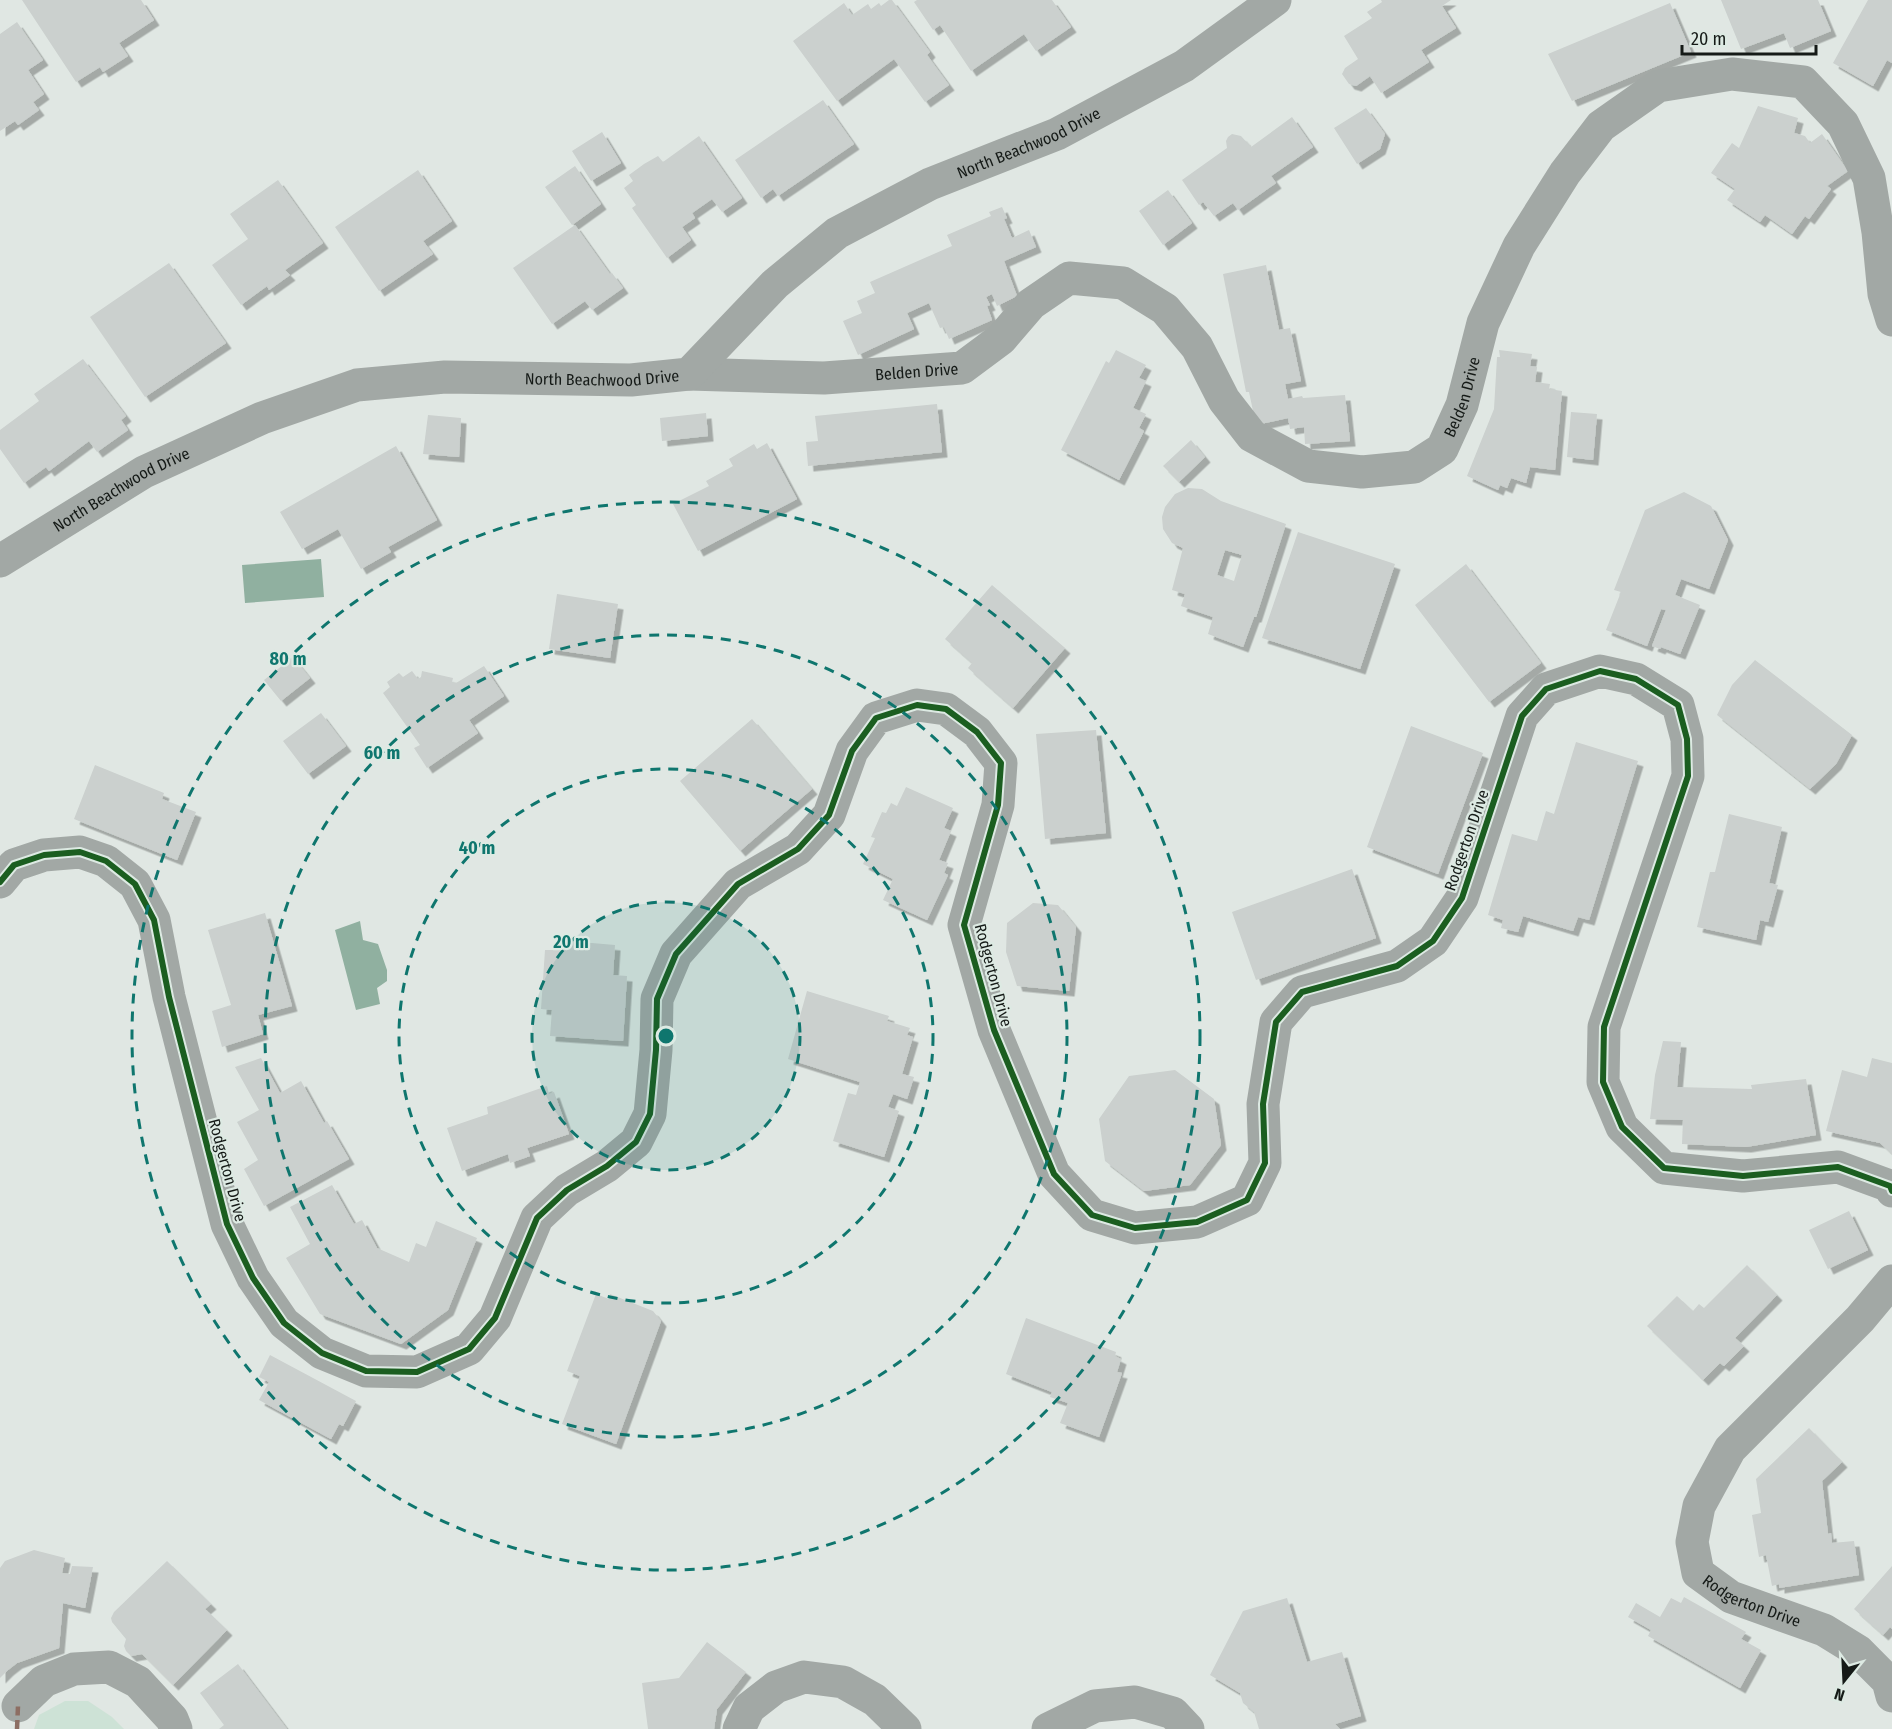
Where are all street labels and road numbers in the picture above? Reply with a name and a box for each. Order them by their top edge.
street label: North Beachwood Drive [954,104,1104,182]
street label: Belden Drive [1440,355,1484,440]
street label: Belden Drive [874,359,959,384]
street label: North Beachwood Drive [525,366,680,390]
street label: North Beachwood Drive [50,443,193,536]
street label: Rodgerton Drive [1440,787,1493,893]
street label: Rodgerton Drive [971,922,1016,1029]
street label: Rodgerton Drive [205,1117,250,1224]
street label: Rodgerton Drive [1699,1571,1803,1631]

